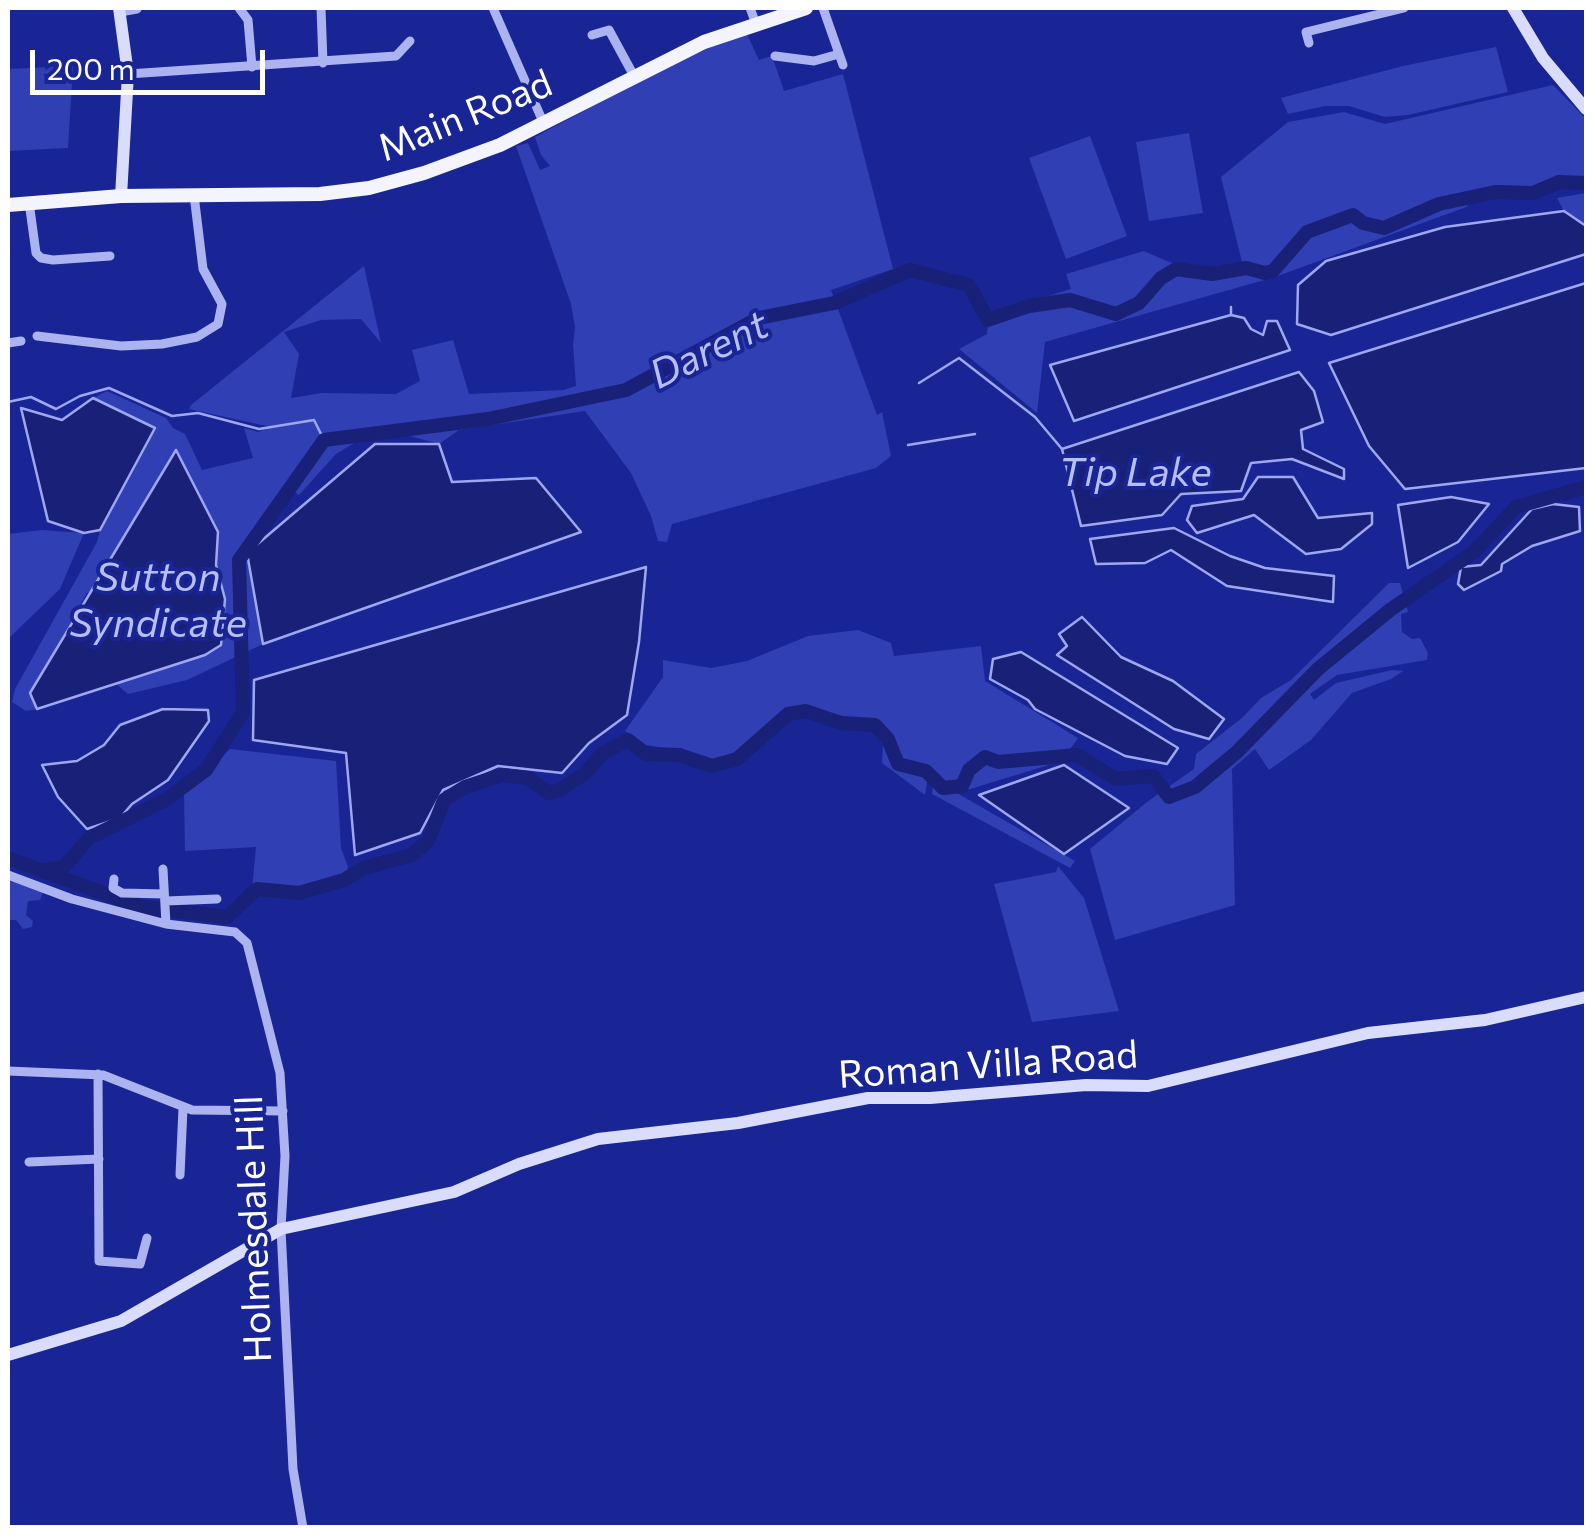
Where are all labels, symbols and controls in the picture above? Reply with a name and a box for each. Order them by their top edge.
scale bar [35,30,270,92]
text: 200 m [47,49,135,86]
street label: Main Road [371,61,559,171]
water label: Darent [642,301,776,399]
water label: Tip Lake [1059,449,1211,497]
water label: Sutton Syndicate [69,554,247,648]
street label: Roman Villa Road [837,1032,1139,1098]
street label: Holmesdale Hill [227,1094,281,1364]

